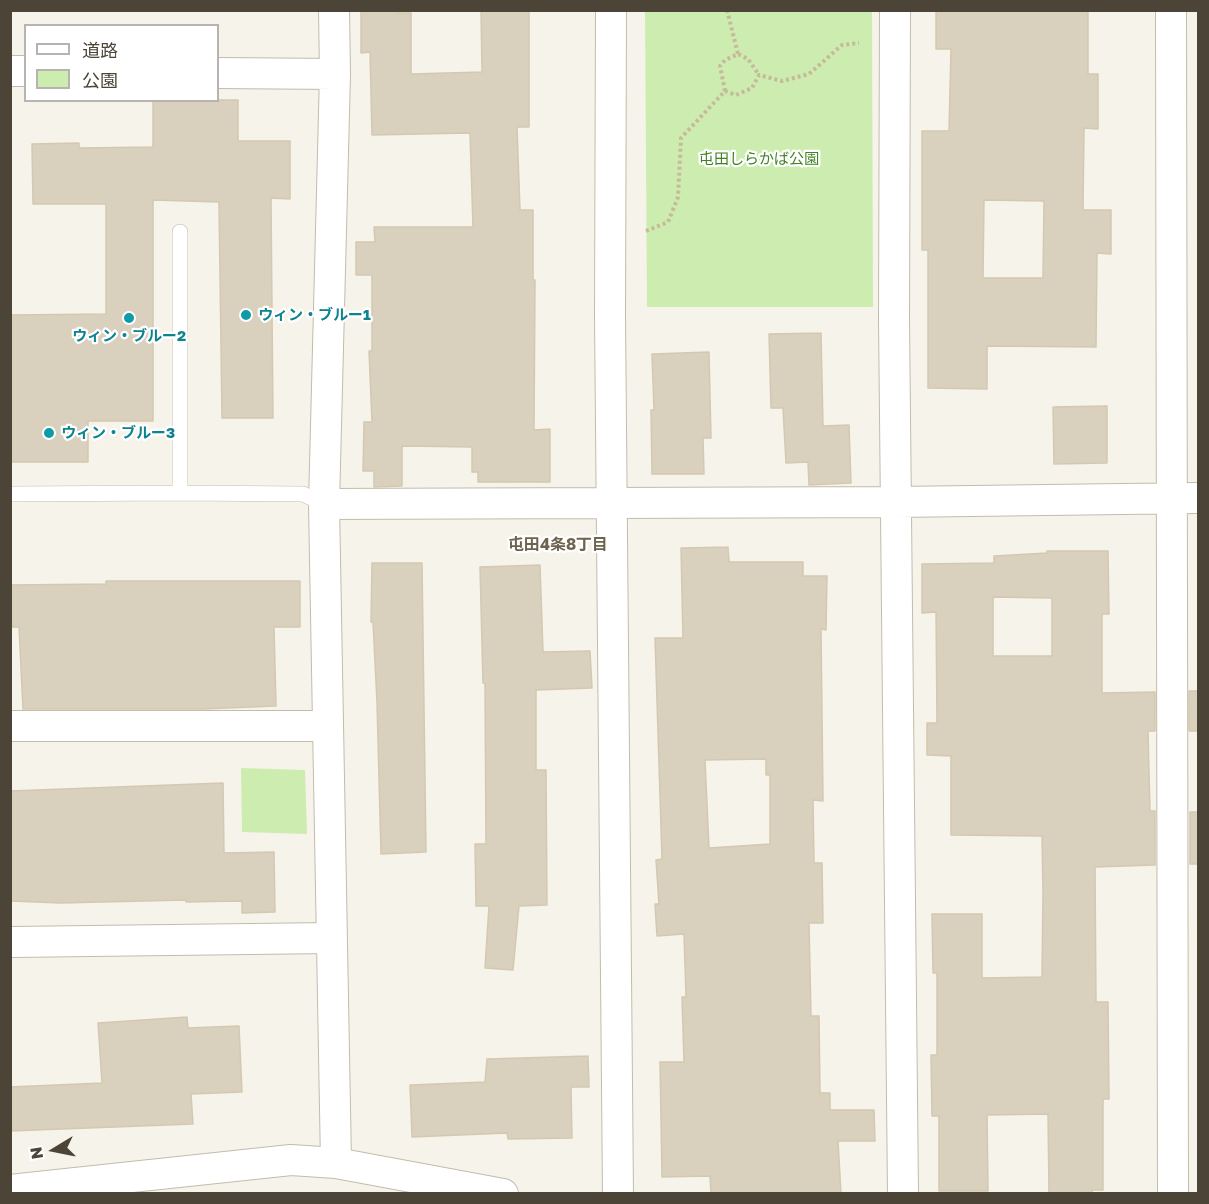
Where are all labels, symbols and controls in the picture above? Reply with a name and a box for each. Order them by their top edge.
legend [24,24,219,102]
text: 道路 [82,39,118,61]
text: 公園 [82,69,118,91]
park label: 屯田しらかば公園 [699,150,819,168]
place label: ウィン・ブルー1 [258,306,371,324]
marker: ウィン・ブルー1 [239,308,253,322]
marker: ウィン・ブルー2 [122,311,136,325]
place label: ウィン・ブルー2 [72,327,186,345]
place label: ウィン・ブルー3 [61,424,175,442]
marker: ウィン・ブルー3 [42,426,56,440]
district label: 屯田4条8丁目 [508,535,608,555]
north arrow [24,1120,84,1180]
text: N [25,1145,47,1161]

